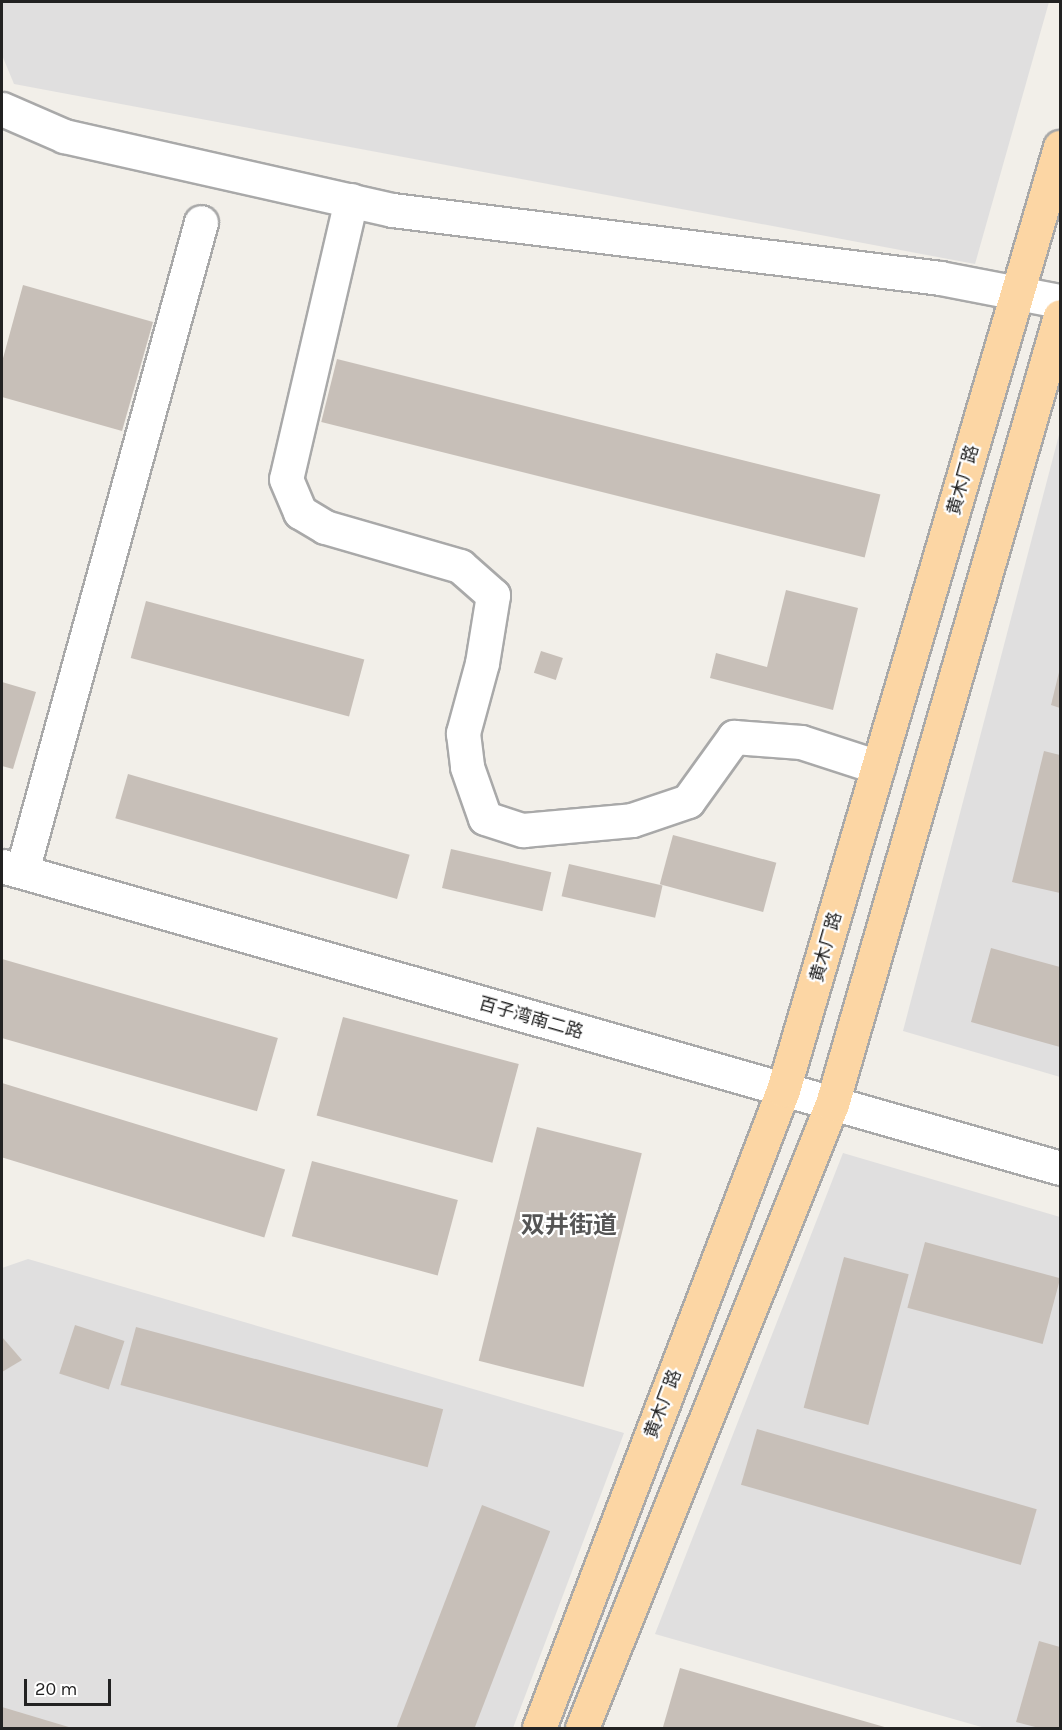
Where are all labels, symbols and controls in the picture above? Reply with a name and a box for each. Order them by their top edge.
street label: 黄木厂路 [943,442,983,518]
street label: 黄木厂路 [806,909,846,985]
street label: 百子湾南二路 [476,993,586,1043]
district label: 双井街道 [521,1212,617,1240]
street label: 黄木厂路 [640,1367,686,1441]
scale bar [27,1667,114,1705]
text: 20 m [35,1678,77,1700]

